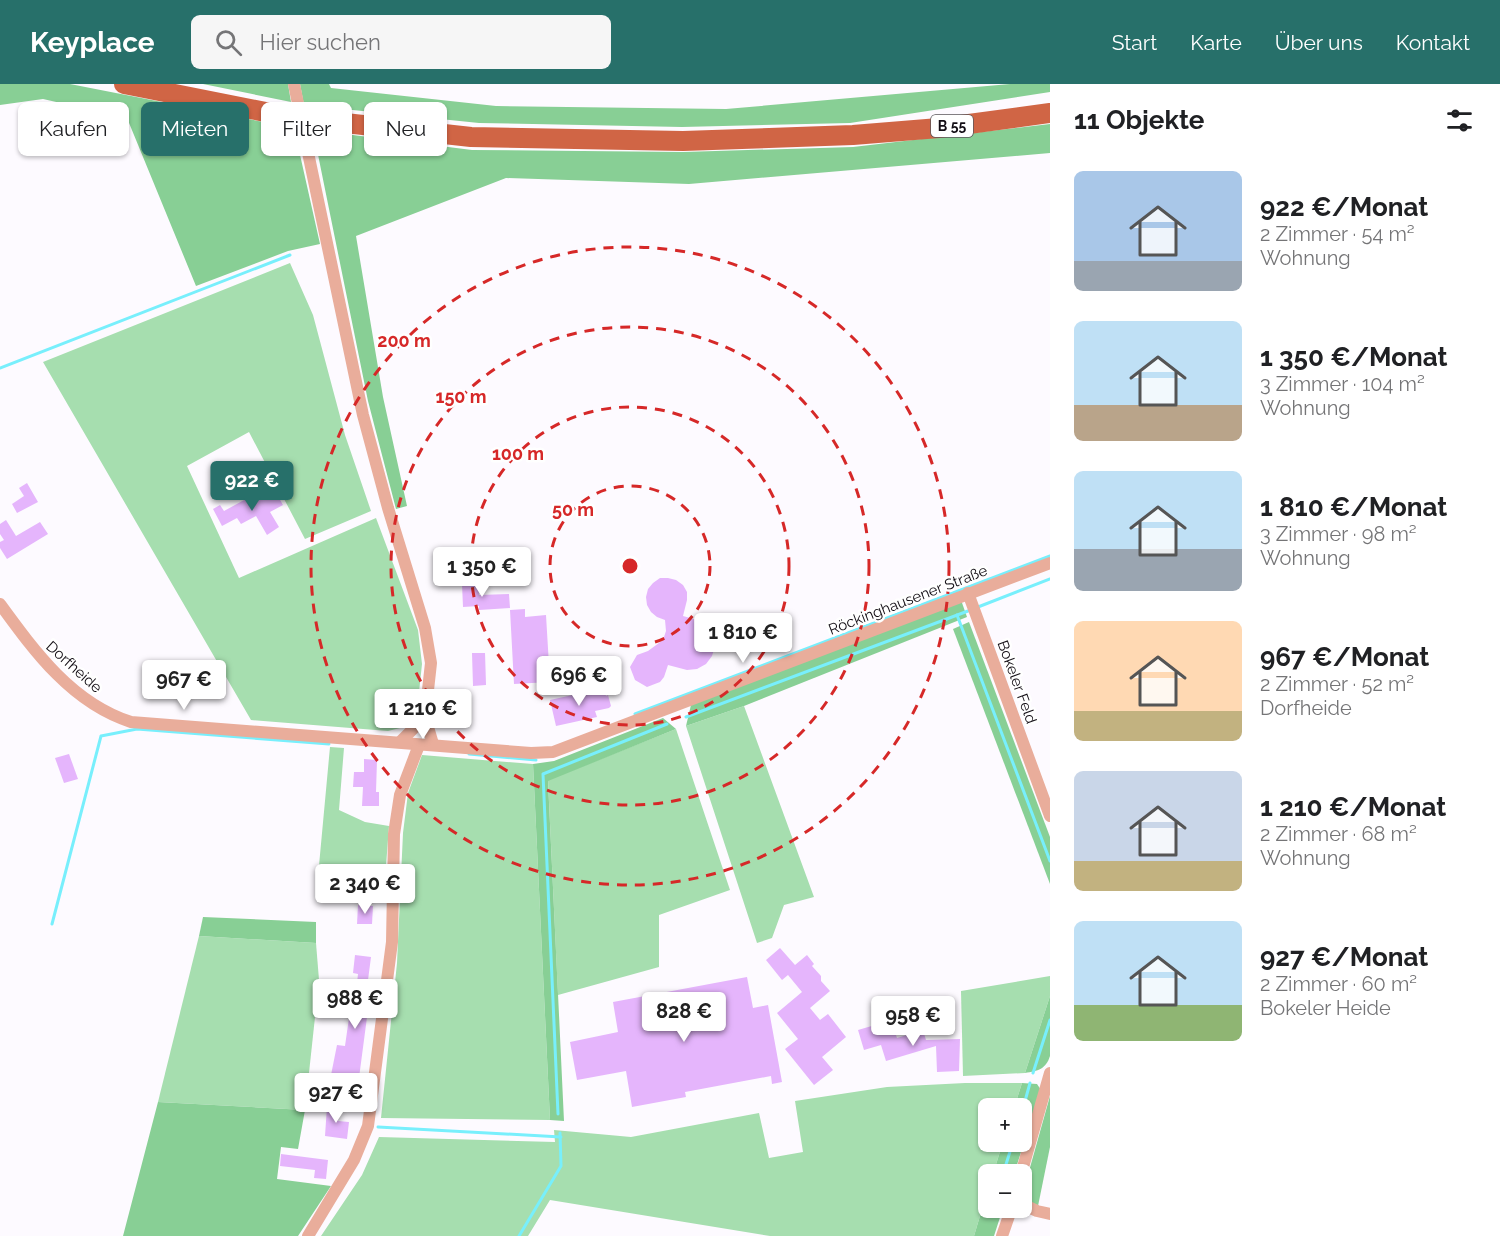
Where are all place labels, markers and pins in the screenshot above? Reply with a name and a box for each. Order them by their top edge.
pin: 922 € [210,461,294,512]
pin: 1 350 € [427,547,537,598]
centre of rings [620,556,640,576]
pin: 1 810 € [688,613,798,664]
pin: 696 € [537,656,621,707]
pin: 967 € [142,660,226,711]
pin: 1 210 € [368,689,478,740]
pin: 2 340 € [310,864,420,915]
pin: 988 € [313,979,397,1030]
pin: 828 € [642,992,726,1043]
pin: 958 € [871,996,955,1047]
pin: 927 € [294,1073,378,1124]

